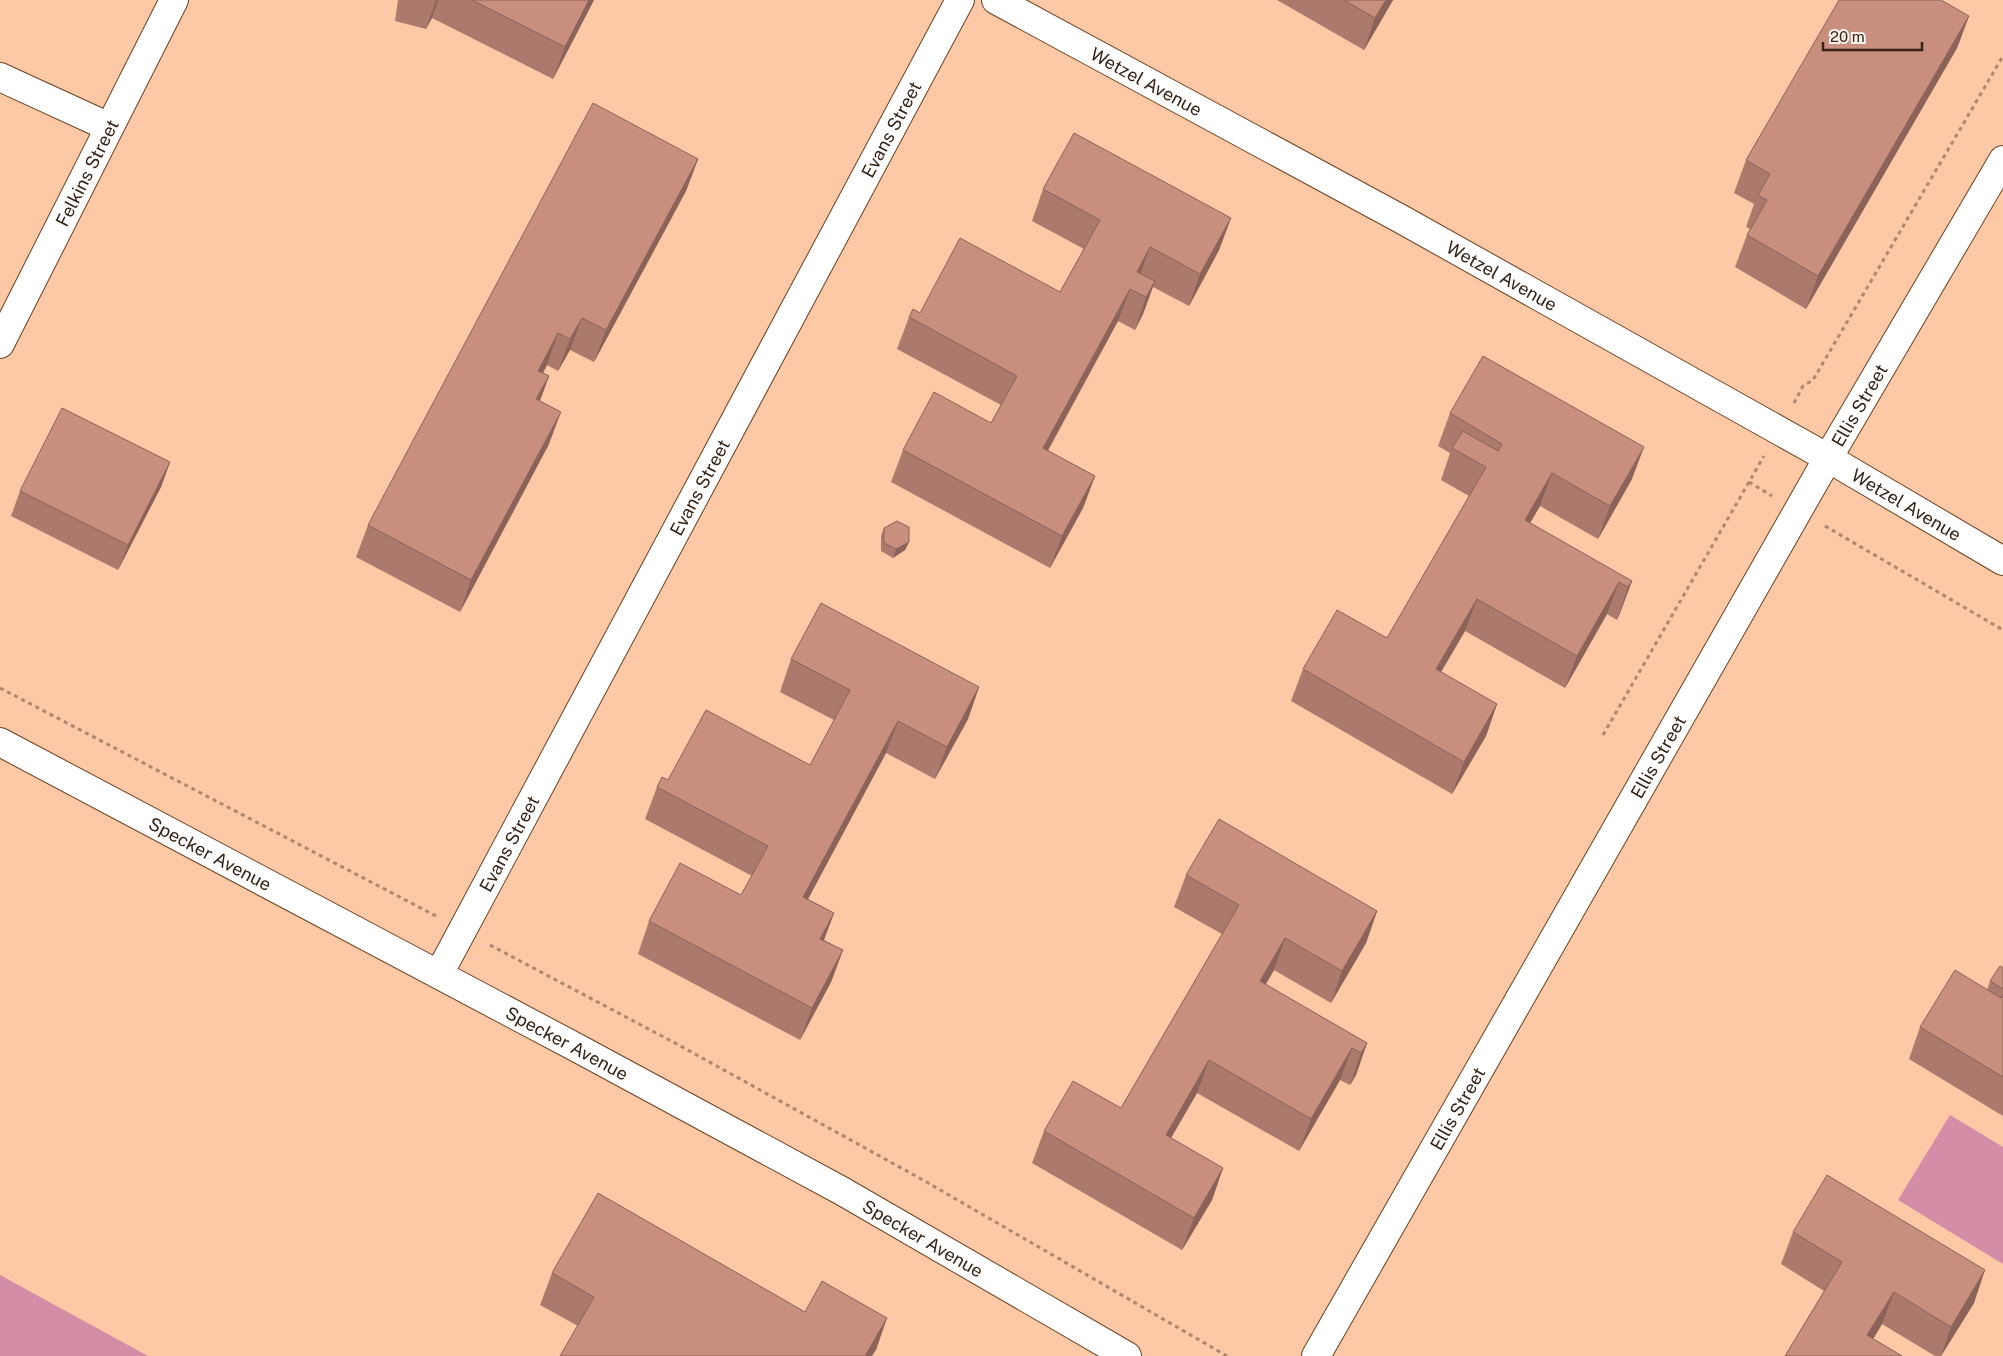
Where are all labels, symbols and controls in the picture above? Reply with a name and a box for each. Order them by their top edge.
scale bar [1823,20,1922,52]
text: 20 m [1830,28,1865,45]
street label: Wetzel Avenue [1087,43,1206,120]
street label: Evans Street [857,78,925,181]
street label: Felkins Street [51,116,122,230]
street label: Wetzel Avenue [1443,236,1561,315]
street label: Ellis Street [1827,360,1891,450]
street label: Evans Street [665,436,734,539]
street label: Wetzel Avenue [1848,464,1965,545]
street label: Ellis Street [1626,711,1690,802]
street label: Evans Street [475,792,543,895]
street label: Specker Avenue [145,812,275,895]
street label: Specker Avenue [502,1002,632,1084]
street label: Ellis Street [1425,1063,1489,1154]
street label: Specker Avenue [859,1195,987,1281]

